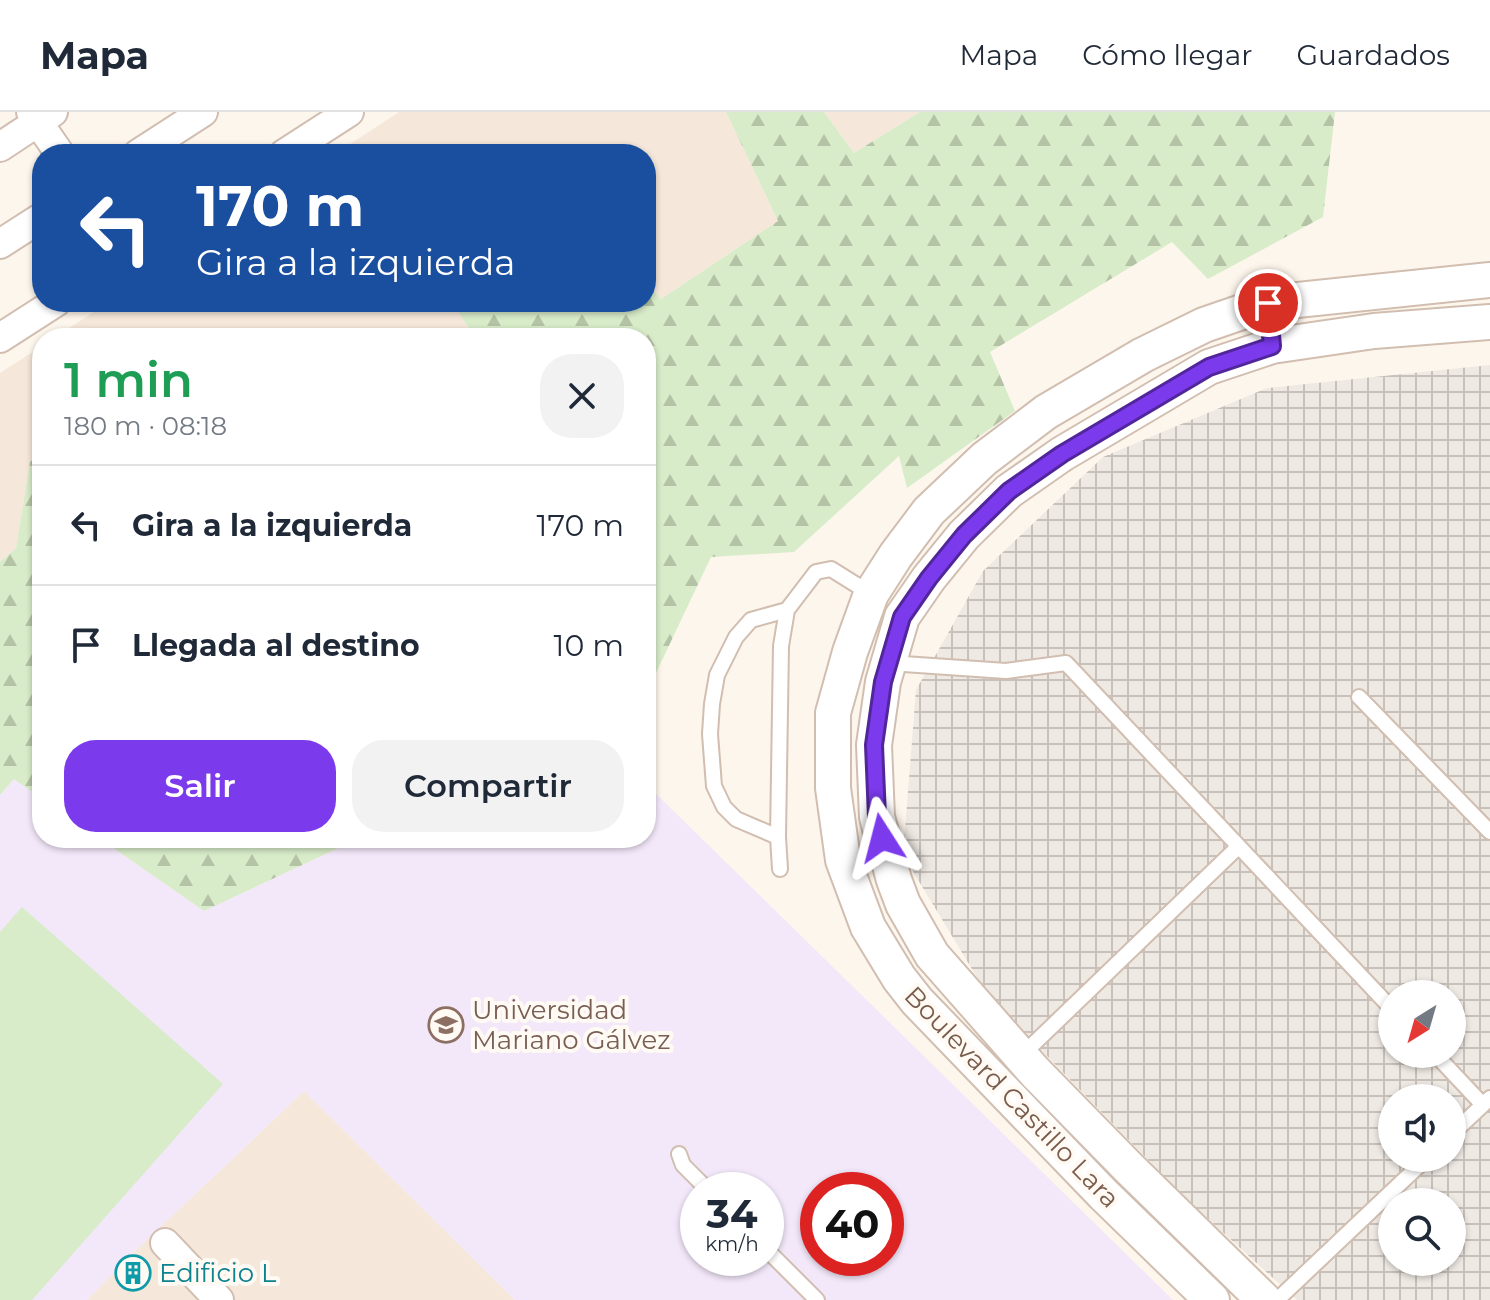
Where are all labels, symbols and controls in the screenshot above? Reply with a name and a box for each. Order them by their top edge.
text: Mapa [40,32,149,79]
text: Mapa [959,38,1038,72]
text: Cómo llegar [1082,38,1252,72]
text: Guardados [1296,38,1450,72]
text: 170 m [196,172,364,240]
icon: left [64,176,168,280]
text: Gira a la izquierda [196,240,516,284]
pin [1234,269,1302,337]
icon: arrive [1246,281,1290,325]
text: 1 min [64,351,193,409]
button: close [540,354,624,438]
text: 180 m · 08:18 [64,410,227,442]
icon: left [64,503,108,547]
text: Gira a la izquierda [132,507,412,544]
text: 170 m [537,507,624,544]
icon: arrive [64,623,108,667]
text: Llegada al destino [132,627,420,664]
text: 10 m [554,627,624,664]
button: Salir [64,740,336,832]
button: Compartir [352,740,624,832]
position arrow [840,796,924,880]
street label: Boulevard Castillo Lara [898,980,1126,1214]
north arrow [1378,980,1466,1068]
map controls [1378,980,1466,1276]
place label: Universidad Mariano Gálvez [472,994,670,1056]
school or university icon: Universidad Mariano Gálvez [427,1006,465,1044]
button: sound [1378,1084,1466,1172]
speed limit sign: 40 [800,1172,904,1276]
button: search [1378,1188,1466,1276]
text: 34 [706,1189,758,1238]
text: km/h [705,1232,759,1256]
building icon: Edificio L [114,1254,152,1292]
place label: Edificio L [159,1257,277,1289]

